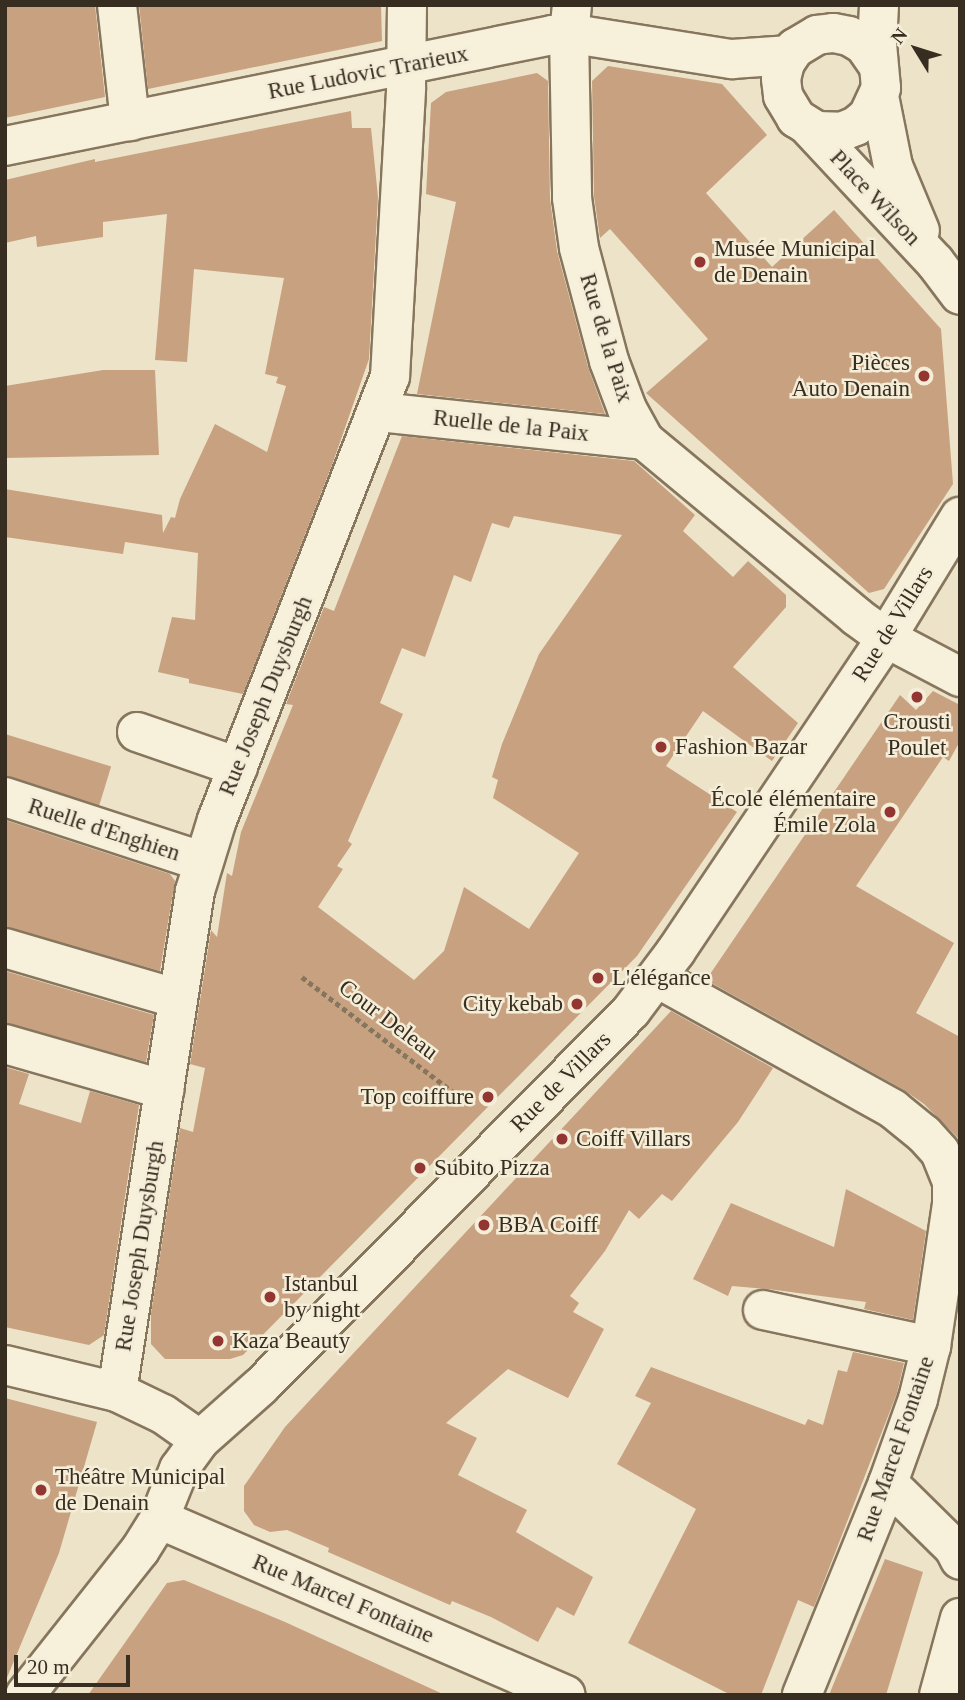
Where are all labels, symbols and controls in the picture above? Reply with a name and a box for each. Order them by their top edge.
north arrow [881,14,951,84]
text: N [887,24,912,48]
street label: Rue Ludovic Trarieux [265,40,471,106]
street label: Place Wilson [824,144,926,252]
place label: Musée Municipal de Denain [714,235,876,289]
marker: Musée Municipal de Denain [692,254,708,270]
street label: Rue de la Paix [573,270,639,406]
place label: Pièces Auto Denain [792,349,910,403]
marker: Pièces Auto Denain [916,368,932,384]
street label: Ruelle de la Paix [432,404,590,448]
street label: Rue de Villars [846,561,940,687]
street label: Rue Joseph Duysburgh [213,592,319,800]
marker: Crousti Poulet [909,689,925,705]
place label: Crousti Poulet [883,708,951,762]
place label: Fashion Bazar [675,733,807,761]
marker: Fashion Bazar [653,739,669,755]
place label: École élémentaire Émile Zola [711,785,876,839]
street label: Ruelle d'Enghien [25,792,183,868]
marker: École élémentaire Émile Zola [882,804,898,820]
place label: L'élégance [612,964,711,992]
marker: L'élégance [590,970,606,986]
street label: Cour Deleau [333,974,443,1066]
place label: City kebab [463,990,563,1018]
marker: City kebab [569,996,585,1012]
street label: Rue de Villars [505,1026,617,1138]
place label: Top coiffure [360,1083,474,1111]
marker: Top coiffure [480,1089,496,1105]
place label: Coiff Villars [576,1125,691,1153]
marker: Coiff Villars [554,1131,570,1147]
street label: Rue Joseph Duysburgh [110,1139,170,1353]
place label: Subito Pizza [434,1154,550,1182]
marker: Subito Pizza [412,1160,428,1176]
place label: BBA Coiff [498,1211,599,1239]
marker: BBA Coiff [476,1217,492,1233]
place label: Istanbul by night [284,1270,360,1324]
marker: Istanbul by night [262,1289,278,1305]
place label: Kaza Beauty [232,1327,350,1355]
marker: Kaza Beauty [210,1333,226,1349]
street label: Rue Marcel Fontaine [851,1353,941,1545]
place label: Théâtre Municipal de Denain [55,1463,226,1517]
marker: Théâtre Municipal de Denain [33,1482,49,1498]
street label: Rue Marcel Fontaine [248,1548,438,1650]
scale bar [18,1640,133,1684]
text: 20 m [27,1655,70,1679]

